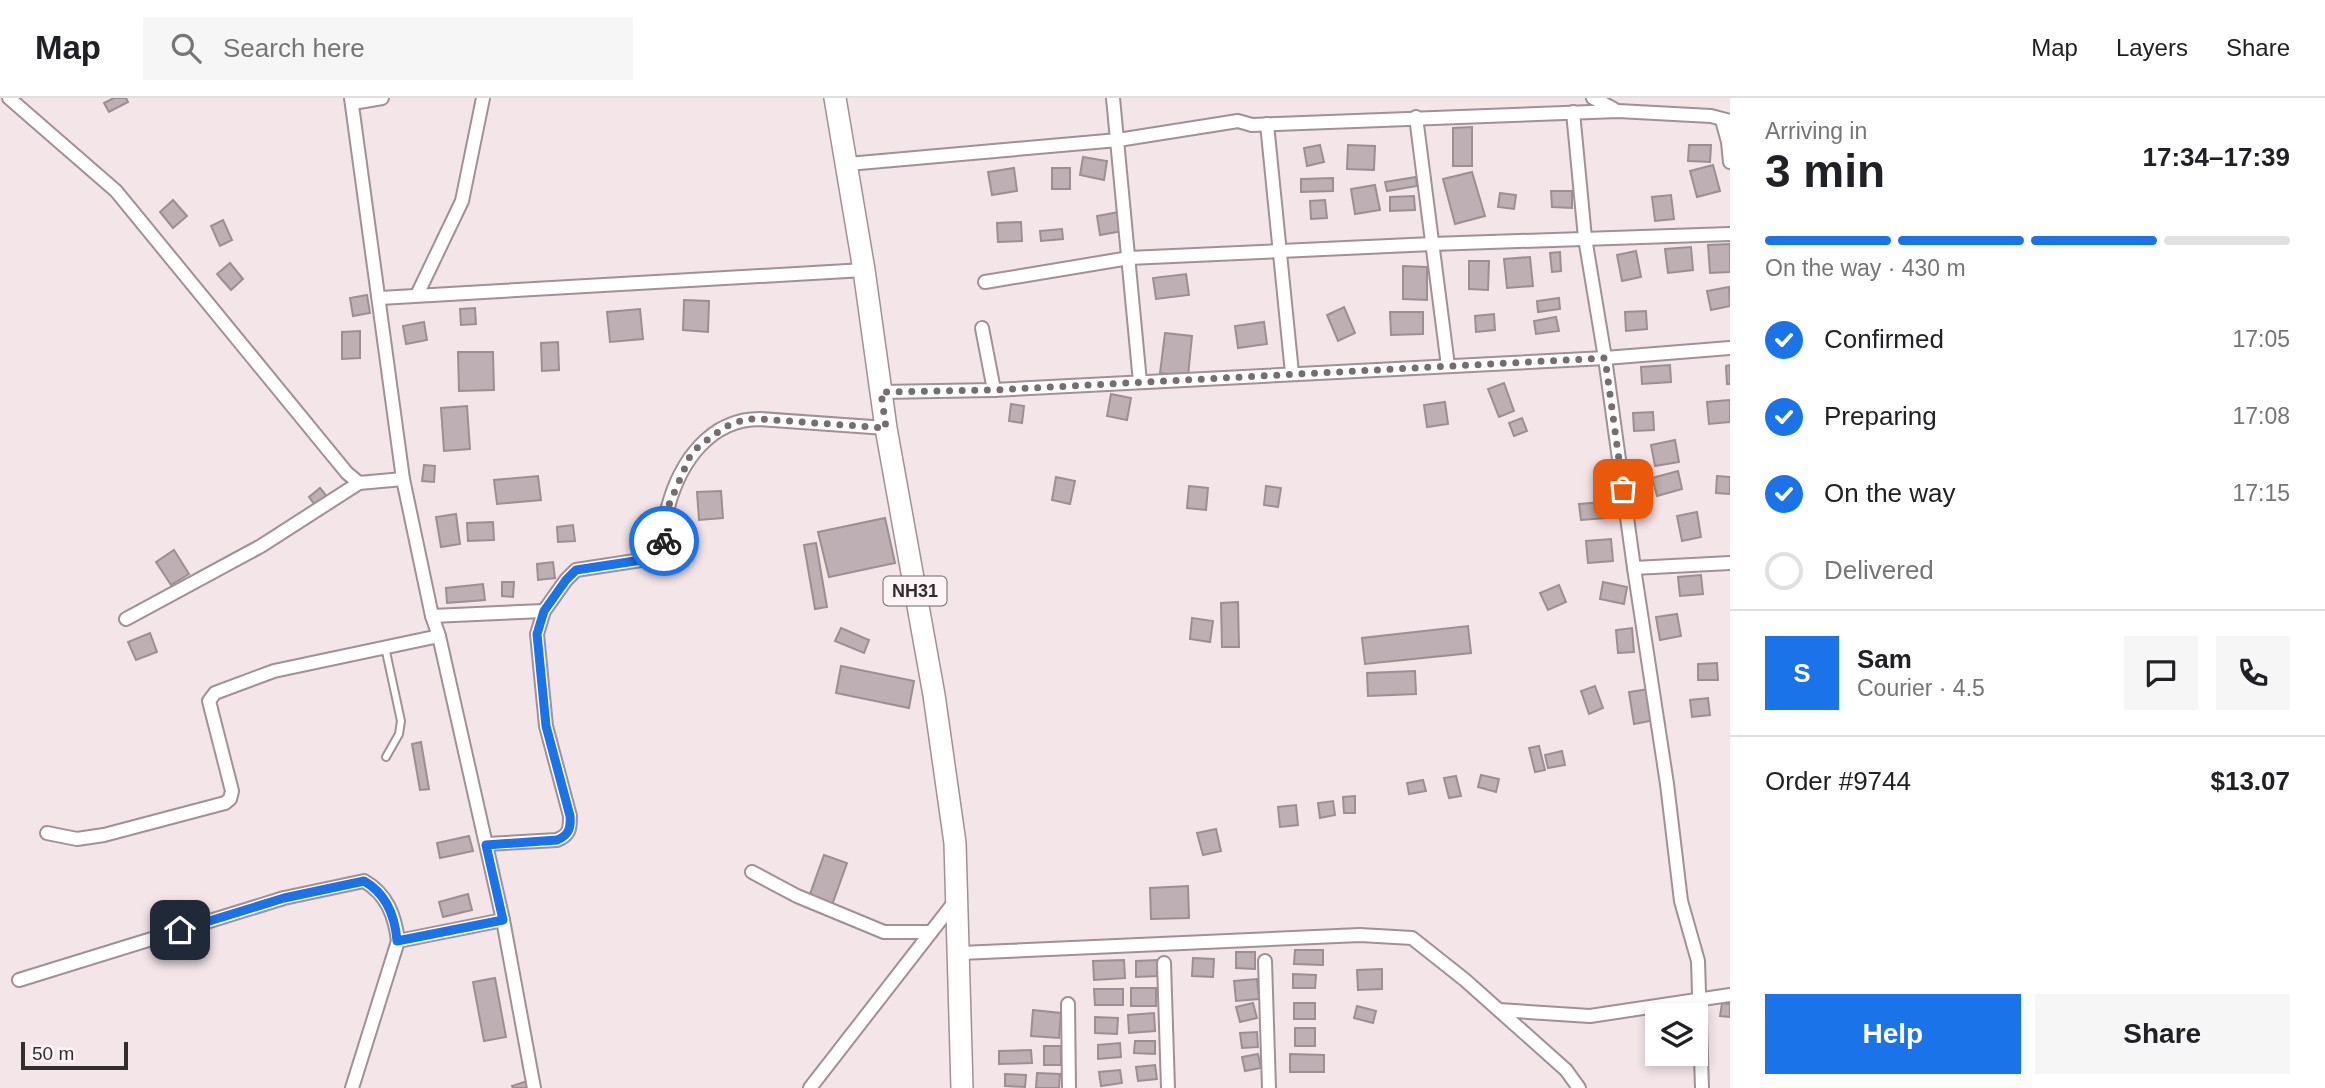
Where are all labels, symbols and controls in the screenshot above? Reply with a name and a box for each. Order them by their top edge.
search box [143,17,633,80]
text: Map [35,29,101,66]
icon: search [167,29,205,67]
text: Search here [223,33,365,63]
text: Map [2031,34,2078,61]
text: Layers [2116,34,2188,61]
text: Share [2226,34,2290,61]
text: Arriving in [1765,118,1867,144]
text: 17:34–17:39 [2143,142,2290,172]
text: 3 min [1765,145,1885,197]
text: On the way · 430 m [1765,255,1966,281]
icon: check [1765,321,1803,359]
text: Confirmed [1824,324,1944,354]
text: 17:05 [2232,326,2290,352]
icon: check [1765,398,1803,436]
text: Preparing [1824,401,1937,431]
text: 17:08 [2232,403,2290,429]
pin [1593,459,1653,519]
icon: bag [1604,470,1642,508]
icon: check [1765,475,1803,513]
text: On the way [1824,478,1956,508]
text: 17:15 [2232,480,2290,506]
courier [629,506,699,576]
icon: bike [645,522,683,560]
text: Delivered [1824,555,1934,585]
road number: NH31 [884,576,946,606]
button: chat [2124,636,2198,710]
button: phone [2216,636,2290,710]
text: Sam [1857,644,1912,674]
text: S [1793,658,1811,688]
text: Courier · 4.5 [1857,675,1985,701]
text: Order #9744 [1765,766,1911,796]
text: $13.07 [2210,766,2290,796]
pin [150,900,210,960]
icon: home [161,911,199,949]
button: Help [1765,994,2021,1074]
button: Share [2035,994,2290,1074]
map controls [1645,1003,1708,1066]
button: layers [1645,1003,1708,1066]
scale bar [21,1039,128,1071]
text: 50 m [32,1043,74,1064]

